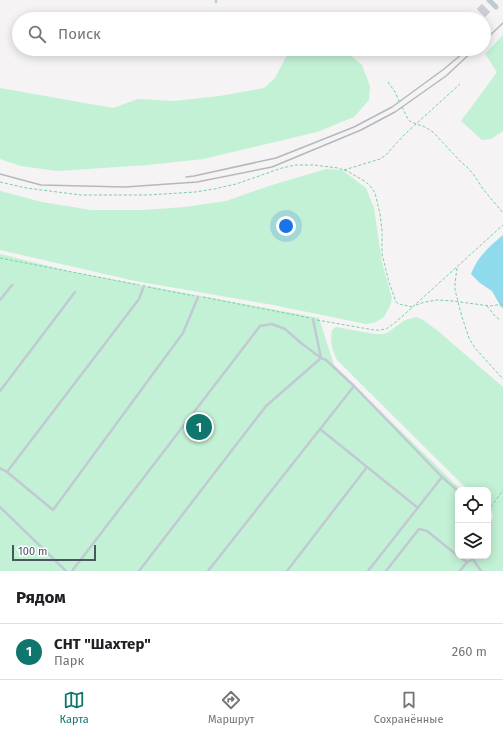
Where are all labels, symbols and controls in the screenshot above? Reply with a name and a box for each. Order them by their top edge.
search box [12,12,491,56]
icon: search [26,23,48,45]
text: Поиск [58,25,101,43]
your location [276,216,296,236]
pin: 1 [186,412,212,442]
map controls [455,487,491,559]
button: locate [455,487,491,523]
button: layers [455,523,491,559]
scale bar [12,543,96,562]
text: 100 m [18,545,47,558]
text: Рядом [16,587,66,608]
text: СНТ "Шахтер" [54,635,151,653]
text: 1 [26,644,32,659]
text: 260 m [452,644,487,659]
text: Парк [54,653,84,668]
tab: Карта [60,689,89,726]
tab: Маршрут [208,689,255,726]
tab: Сохранённые [374,689,443,726]

